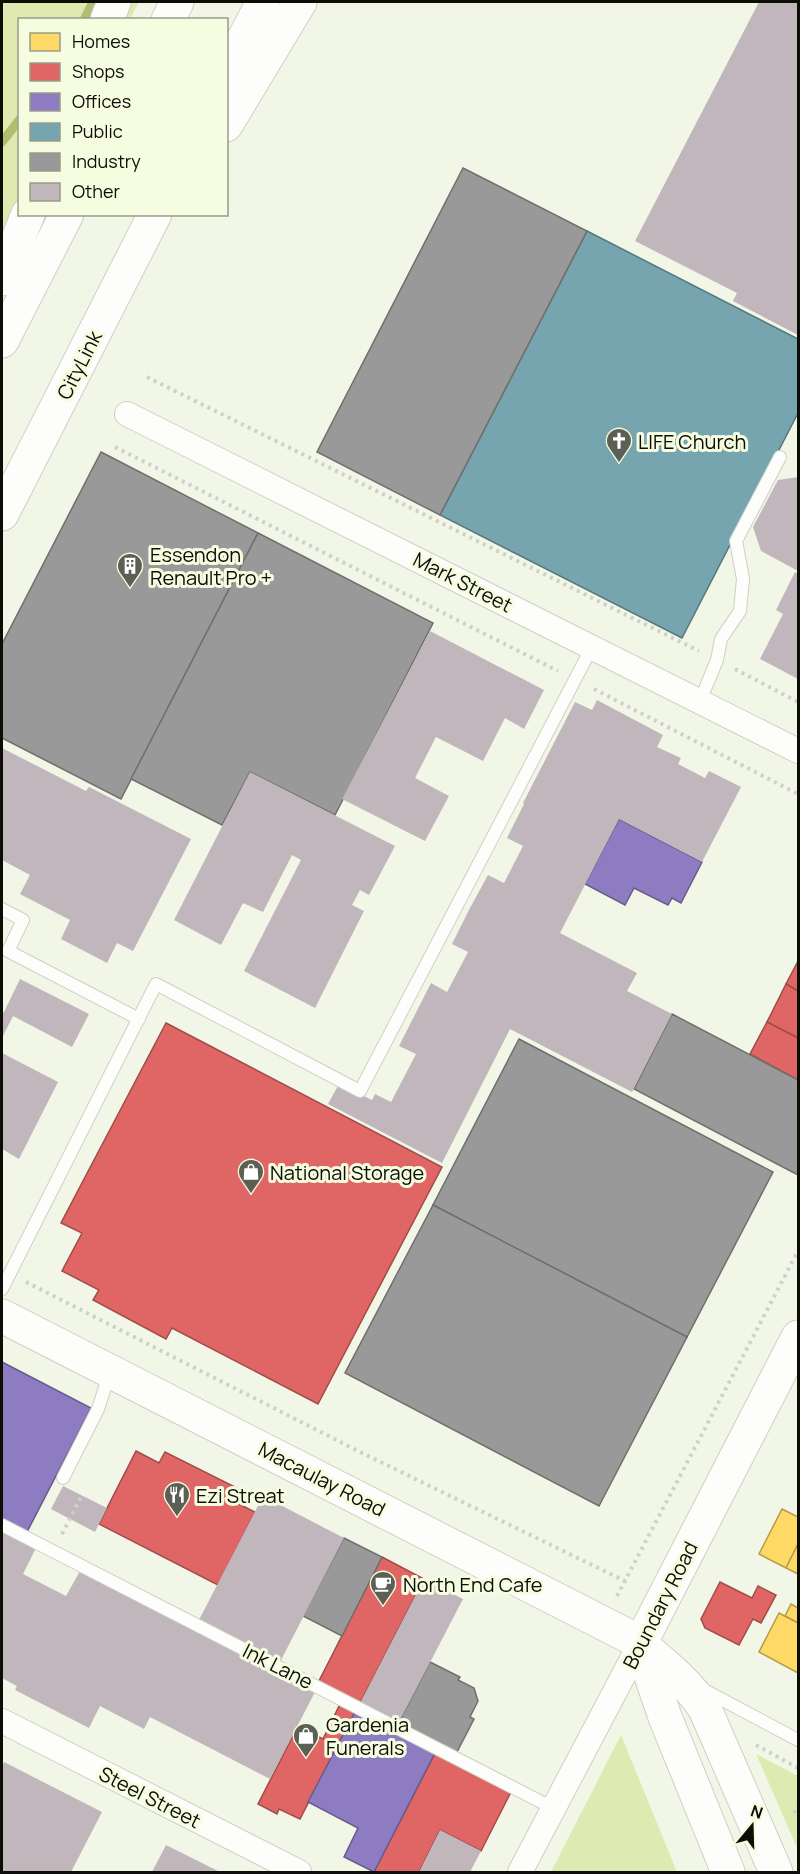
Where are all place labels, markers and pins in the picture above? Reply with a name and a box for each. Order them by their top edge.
church icon: LIFE Church [604,426,634,464]
place label: LIFE Church [638,428,746,455]
place label: Essendon Renault Pro + [150,541,272,591]
building icon: Essendon Renault Pro + [115,551,145,589]
shop icon: National Storage [236,1157,266,1195]
place label: National Storage [270,1159,424,1186]
restaurant icon: Ezi Streat [162,1480,192,1518]
place label: Ezi Streat [196,1482,285,1509]
cafe icon: North End Cafe [368,1569,398,1607]
place label: North End Cafe [403,1571,542,1598]
place label: Gardenia Funerals [326,1711,409,1761]
shop icon: Gardenia Funerals [291,1721,321,1759]

